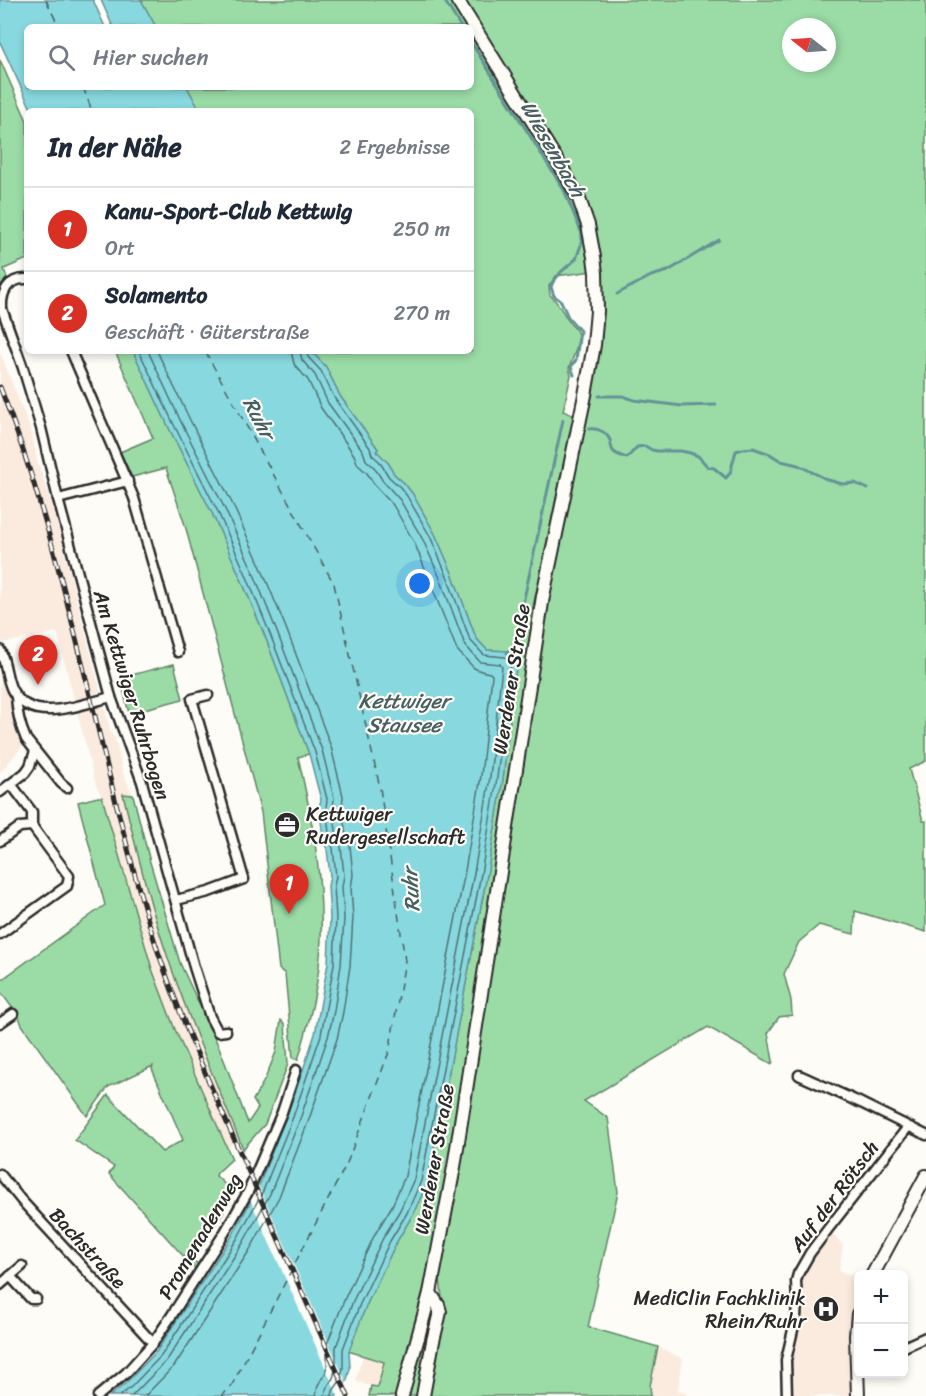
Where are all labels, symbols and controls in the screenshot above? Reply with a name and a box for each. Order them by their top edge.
north arrow [782,18,836,72]
search box [24,24,474,90]
text: Hier suchen [93,38,208,77]
icon: search [45,41,78,74]
water label: Wiesenbach [510,93,597,207]
text: In der Nähe [48,124,182,170]
text: 2 Ergebnisse [340,130,450,165]
text: Kanu-Sport-Club Kettwig [105,192,352,231]
text: 1 [63,212,72,247]
text: 250 m [393,212,450,247]
text: Ort [105,231,135,266]
text: Solamento [105,276,208,315]
text: 2 [62,296,73,331]
text: 270 m [394,296,450,331]
text: Geschäft · Güterstraße [105,315,309,350]
water label: Ruhr [232,390,288,450]
your location [405,569,434,598]
street label: Am Kettwiger Ruhrbogen [83,585,180,805]
street label: Werdener Straße [482,601,541,757]
pin: 2 [18,636,57,685]
water label: Kettwiger Stausee [359,682,453,744]
place label: Kettwiger Rudergesellschaft [306,797,465,855]
office icon: Kettwiger Rudergesellschaft [272,810,302,840]
water label: Ruhr [390,863,431,913]
pin: 1 [270,864,308,914]
street label: Werdener Straße [404,1081,465,1237]
street label: Auf der Rötsch [780,1133,888,1261]
street label: Promenadenweg [149,1166,252,1306]
street label: Bachstraße [40,1199,135,1298]
map controls [854,1270,908,1378]
button: + [854,1270,908,1324]
place label: MediClin Fachklinik Rhein/Ruhr [633,1281,808,1339]
hospital icon: MediClin Fachklinik Rhein/Ruhr [811,1294,841,1324]
button: − [854,1324,908,1378]

